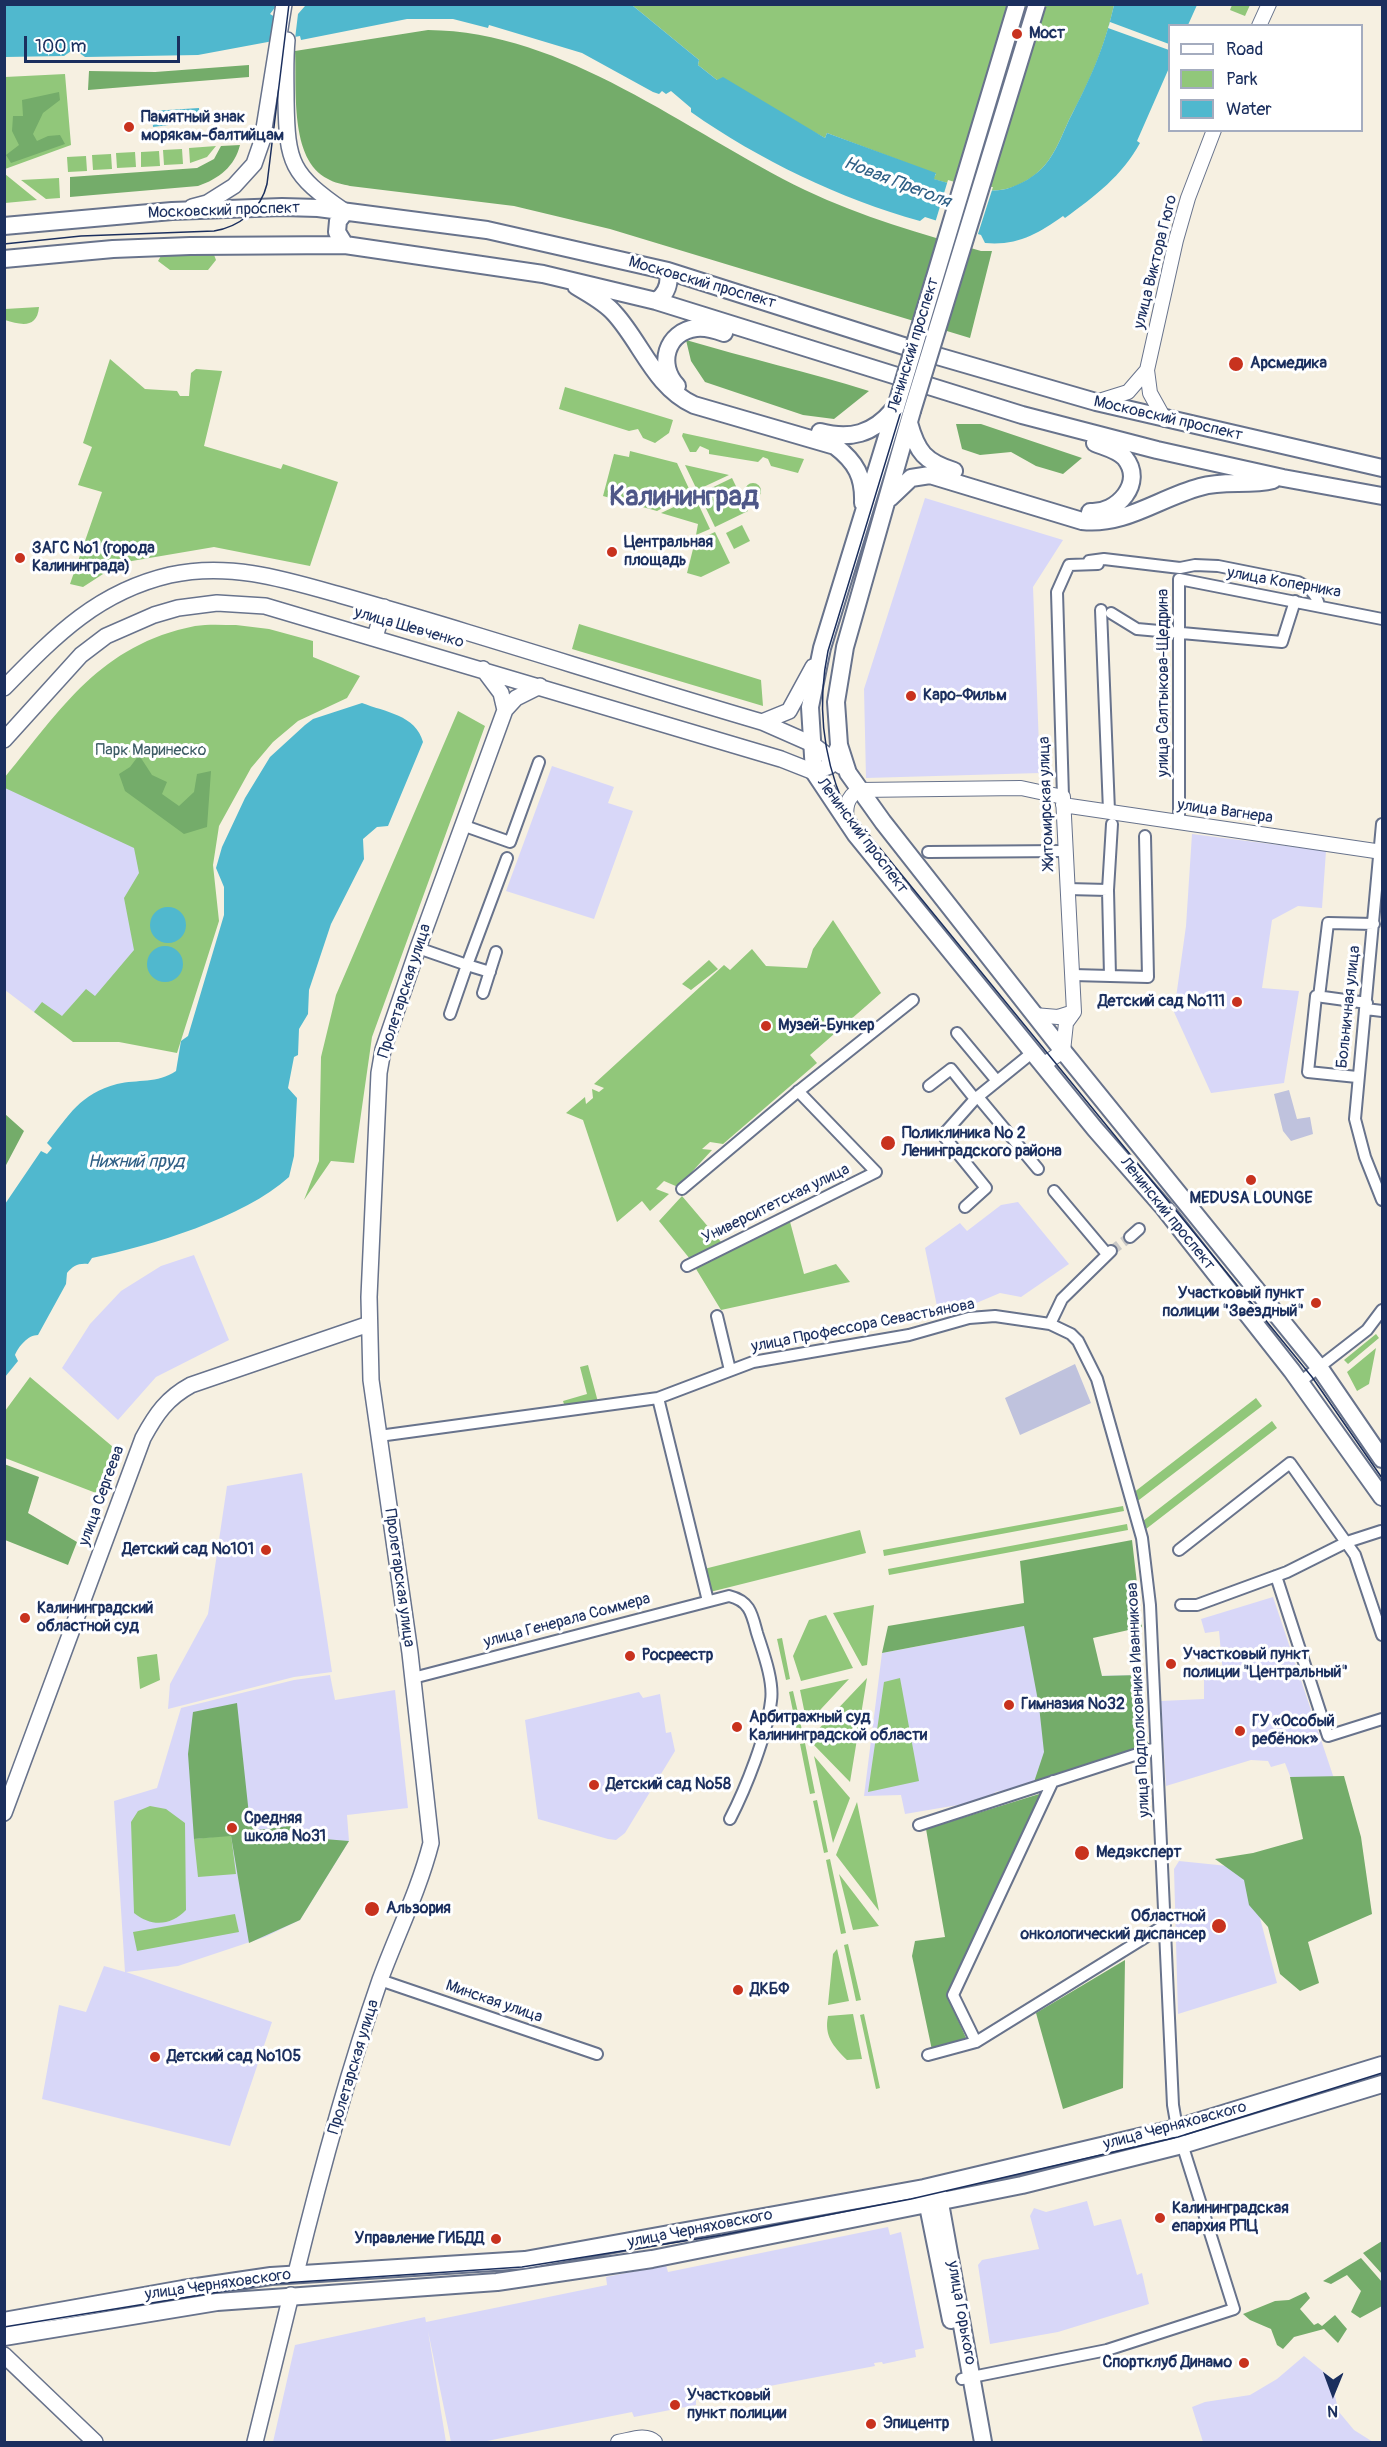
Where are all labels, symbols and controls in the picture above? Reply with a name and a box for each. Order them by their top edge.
scale bar [27,24,183,62]
place label: Мост [1029,24,1065,44]
legend [1168,24,1363,132]
marker: Мост [1010,27,1024,41]
text: 100 m [35,35,87,58]
text: Road [1226,38,1263,61]
text: Park [1226,68,1258,91]
text: Water [1226,98,1272,121]
place label: Памятный знак морякам-балтийцам [141,108,284,146]
marker: Памятный знак морякам-балтийцам [122,120,136,134]
water label: Новая Преголя [841,153,953,213]
street label: улица Виктора Гюго [1130,193,1182,331]
street label: Московский проспект [148,199,300,223]
street label: Московский проспект [626,253,778,313]
street label: Ленинский проспект [884,275,944,415]
place label: Арсмедика [1250,354,1327,374]
marker: Арсмедика [1227,355,1245,373]
street label: Московский проспект [1092,393,1244,445]
district label: Калининград [609,481,759,515]
place label: Центральная площадь [624,533,713,571]
place label: ЗАГС №1 (города Калининграда) [32,539,155,577]
marker: Центральная площадь [605,545,619,559]
marker: ЗАГС №1 (города Калининграда) [13,551,27,565]
street label: улица Коперника [1225,564,1343,602]
street label: улица Салтыкова-Щедрина [1154,589,1174,777]
street label: улица Шевченко [352,603,466,653]
place label: Каро-Фильм [923,686,1007,706]
marker: Каро-Фильм [904,689,918,703]
street label: Житомирская улица [1035,736,1059,870]
park label: Парк Маринеско [96,741,206,761]
street label: Ленинский проспект [812,774,912,898]
street label: улица Вагнера [1176,796,1274,828]
street label: Пролетарская улица [374,922,436,1060]
street label: Больничная улица [1333,945,1365,1069]
place label: Детский сад №111 [1098,992,1225,1012]
marker: Детский сад №111 [1230,995,1244,1009]
place label: Музей-Бункер [778,1016,875,1036]
marker: Музей-Бункер [759,1019,773,1033]
place label: Поликлиника № 2 Ленинградского района [902,1124,1062,1162]
marker: Поликлиника № 2 Ленинградского района [879,1134,897,1152]
water label: Нижний пруд [88,1151,184,1173]
street label: Ленинский проспект [1116,1154,1218,1274]
street label: Университетская улица [699,1160,853,1248]
marker: MEDUSA LOUNGE [1244,1173,1258,1187]
place label: MEDUSA LOUNGE [1189,1189,1313,1209]
place label: Участковый пункт полиции "Звездный" [1162,1284,1304,1322]
street label: улица Профессора Севастьянова [750,1295,976,1357]
marker: Участковый пункт полиции "Звездный" [1309,1296,1323,1310]
street label: улица Сергеева [75,1443,129,1549]
street label: Пролетарская улица [380,1507,418,1649]
place label: Детский сад №101 [122,1540,254,1560]
marker: Детский сад №101 [259,1543,273,1557]
street label: улица Подполковника Иванникова [1123,1582,1155,1818]
street label: улица Генерала Соммера [482,1590,652,1652]
place label: Калининградский областной суд [37,1599,153,1637]
marker: Калининградский областной суд [18,1611,32,1625]
place label: Участковый пункт полиции "Центральный" [1183,1645,1348,1683]
place label: Росрeeстр [642,1646,713,1666]
marker: Росрeeстр [623,1649,637,1663]
marker: Участковый пункт полиции "Центральный" [1164,1657,1178,1671]
place label: Гимназия №32 [1021,1695,1125,1715]
marker: Гимназия №32 [1002,1698,1016,1712]
place label: Арбитражный суд Калининградской области [749,1708,927,1746]
place label: ГУ «Особый ребёнок» [1252,1712,1335,1750]
marker: Арбитражный суд Калининградской области [730,1720,744,1734]
marker: ГУ «Особый ребёнок» [1233,1724,1247,1738]
place label: Детский сад №58 [606,1775,731,1795]
marker: Детский сад №58 [587,1778,601,1792]
place label: Средняя школа №31 [244,1809,326,1847]
marker: Средняя школа №31 [225,1821,239,1835]
place label: Медэксперт [1096,1843,1182,1863]
marker: Медэксперт [1073,1844,1091,1862]
place label: Альзория [386,1899,451,1919]
marker: Альзория [363,1900,381,1918]
place label: Областной онкологический диспансер [1020,1907,1206,1945]
marker: Областной онкологический диспансер [1210,1917,1228,1935]
street label: Минская улица [443,1976,545,2028]
place label: ДКБФ [750,1980,789,2000]
marker: ДКБФ [731,1983,745,1997]
street label: Пролетарская улица [324,1997,384,2137]
place label: Детский сад №105 [167,2047,301,2067]
marker: Детский сад №105 [148,2050,162,2064]
street label: улица Черняховского [1101,2098,1249,2154]
place label: Калининградская епархия РПЦ [1172,2199,1289,2237]
street label: улица Черняховского [626,2206,774,2252]
marker: Калининградская епархия РПЦ [1153,2211,1167,2225]
place label: Управление ГИБДД [355,2229,484,2249]
marker: Управление ГИБДД [489,2232,503,2246]
street label: улица Горького [942,2259,980,2367]
street label: улица Черняховского [144,2265,292,2305]
place label: Спортклуб Динамо [1102,2353,1232,2373]
marker: Спортклуб Динамо [1237,2356,1251,2370]
north arrow [1303,2363,1363,2423]
place label: Участковый пункт полиции [687,2386,786,2424]
marker: Участковый пункт полиции [668,2398,682,2412]
text: N [1327,2401,1338,2421]
place label: Эпицентр [883,2414,949,2434]
marker: Эпицентр [864,2417,878,2431]

